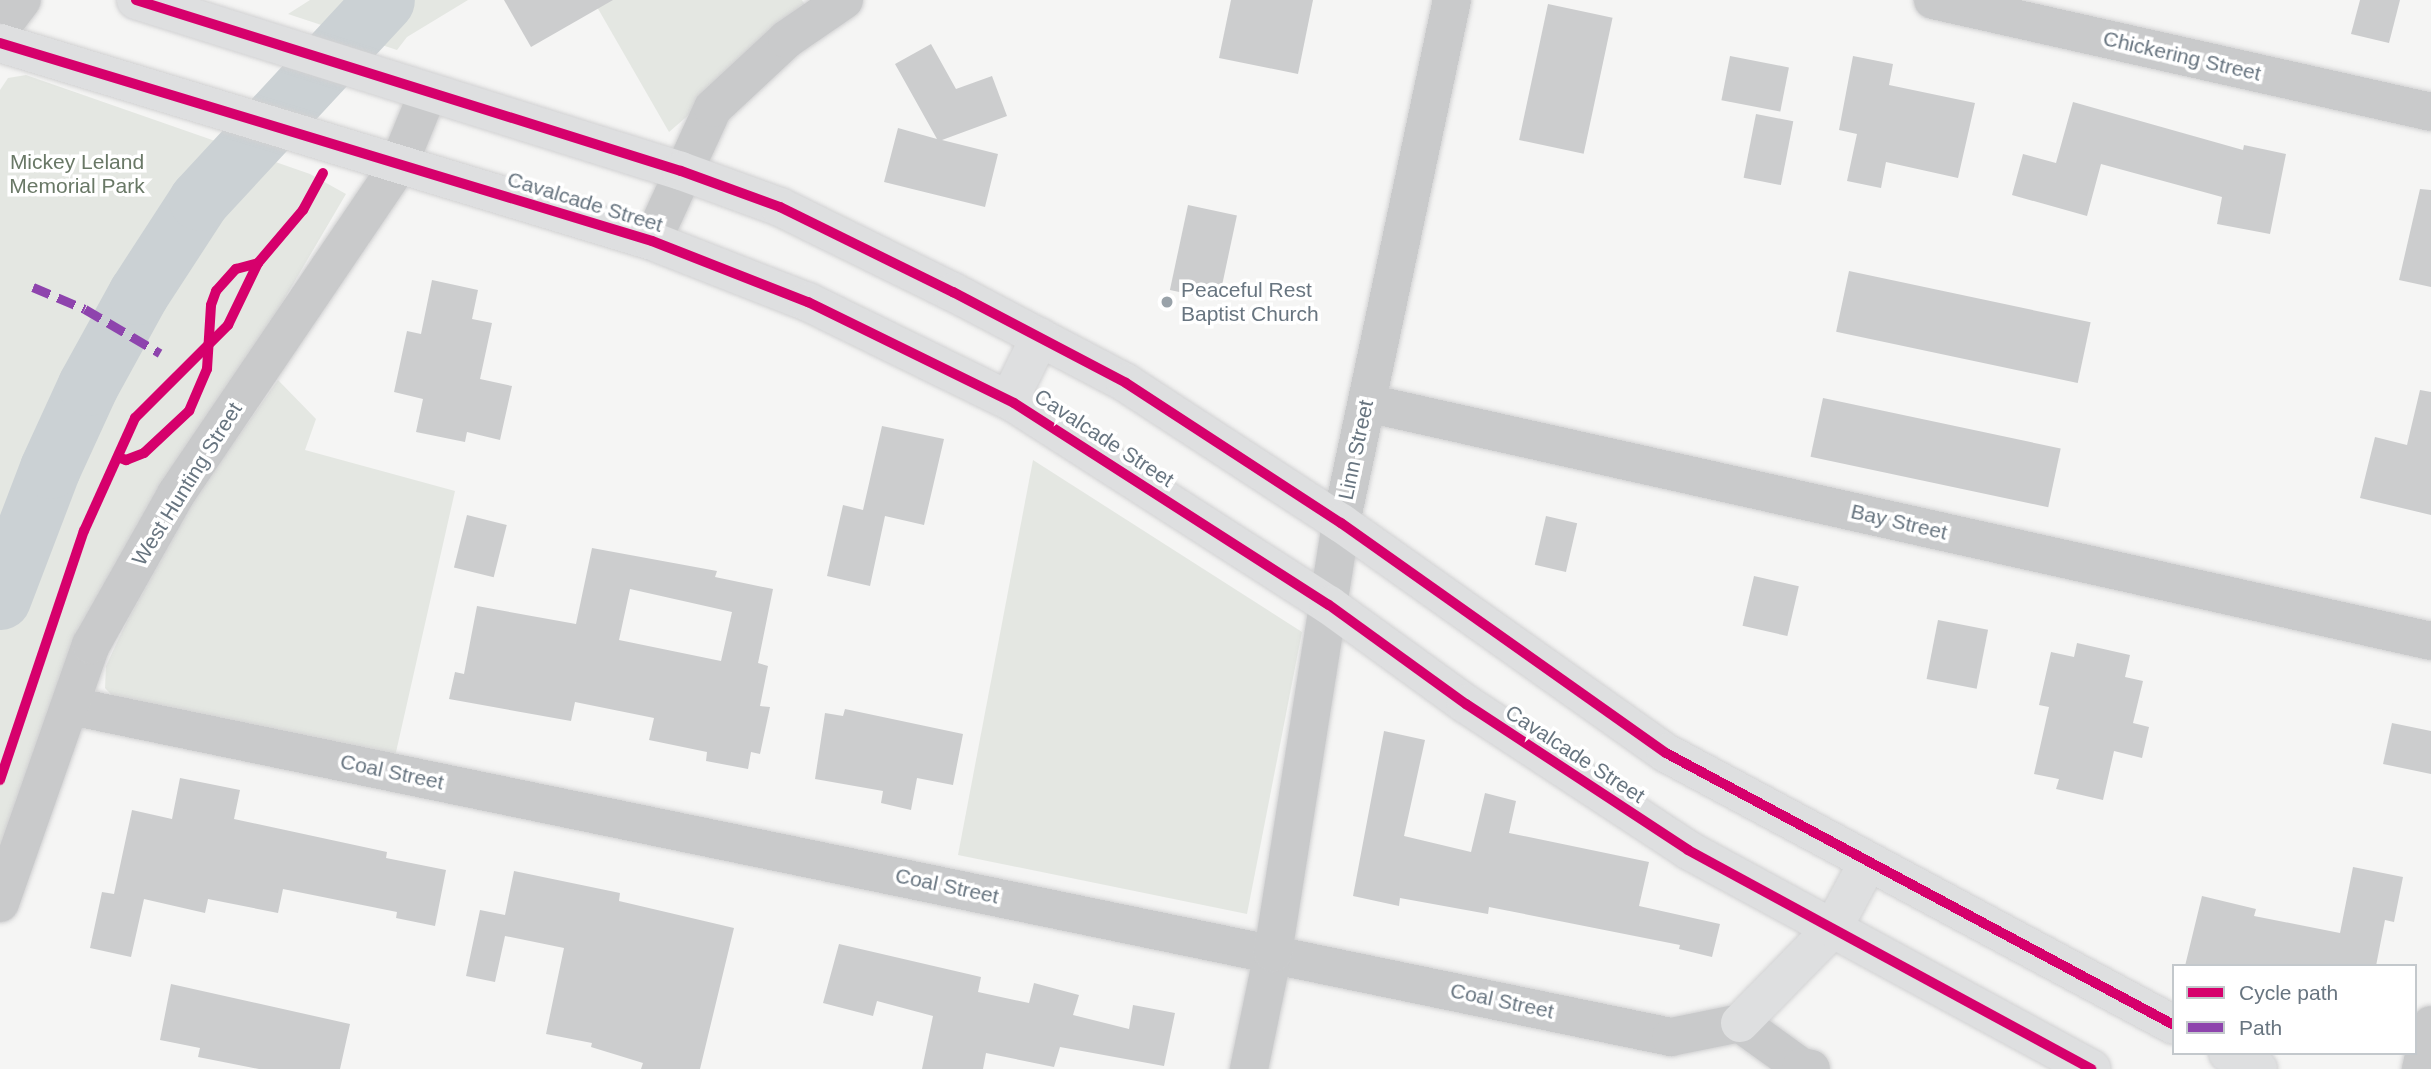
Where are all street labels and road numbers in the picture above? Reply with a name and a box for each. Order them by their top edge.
street label: Chickering Street [2101,26,2263,86]
street label: Cavalcade Street [504,166,666,238]
street label: Cavalcade Street [1030,384,1178,492]
street label: West Hunting Street [127,398,247,570]
street label: Linn Street [1333,398,1379,502]
street label: Bay Street [1848,499,1950,545]
street label: Cavalcade Street [1501,700,1649,808]
street label: Coal Street [338,749,446,795]
street label: Coal Street [893,863,1001,909]
street label: Coal Street [1448,978,1556,1024]

